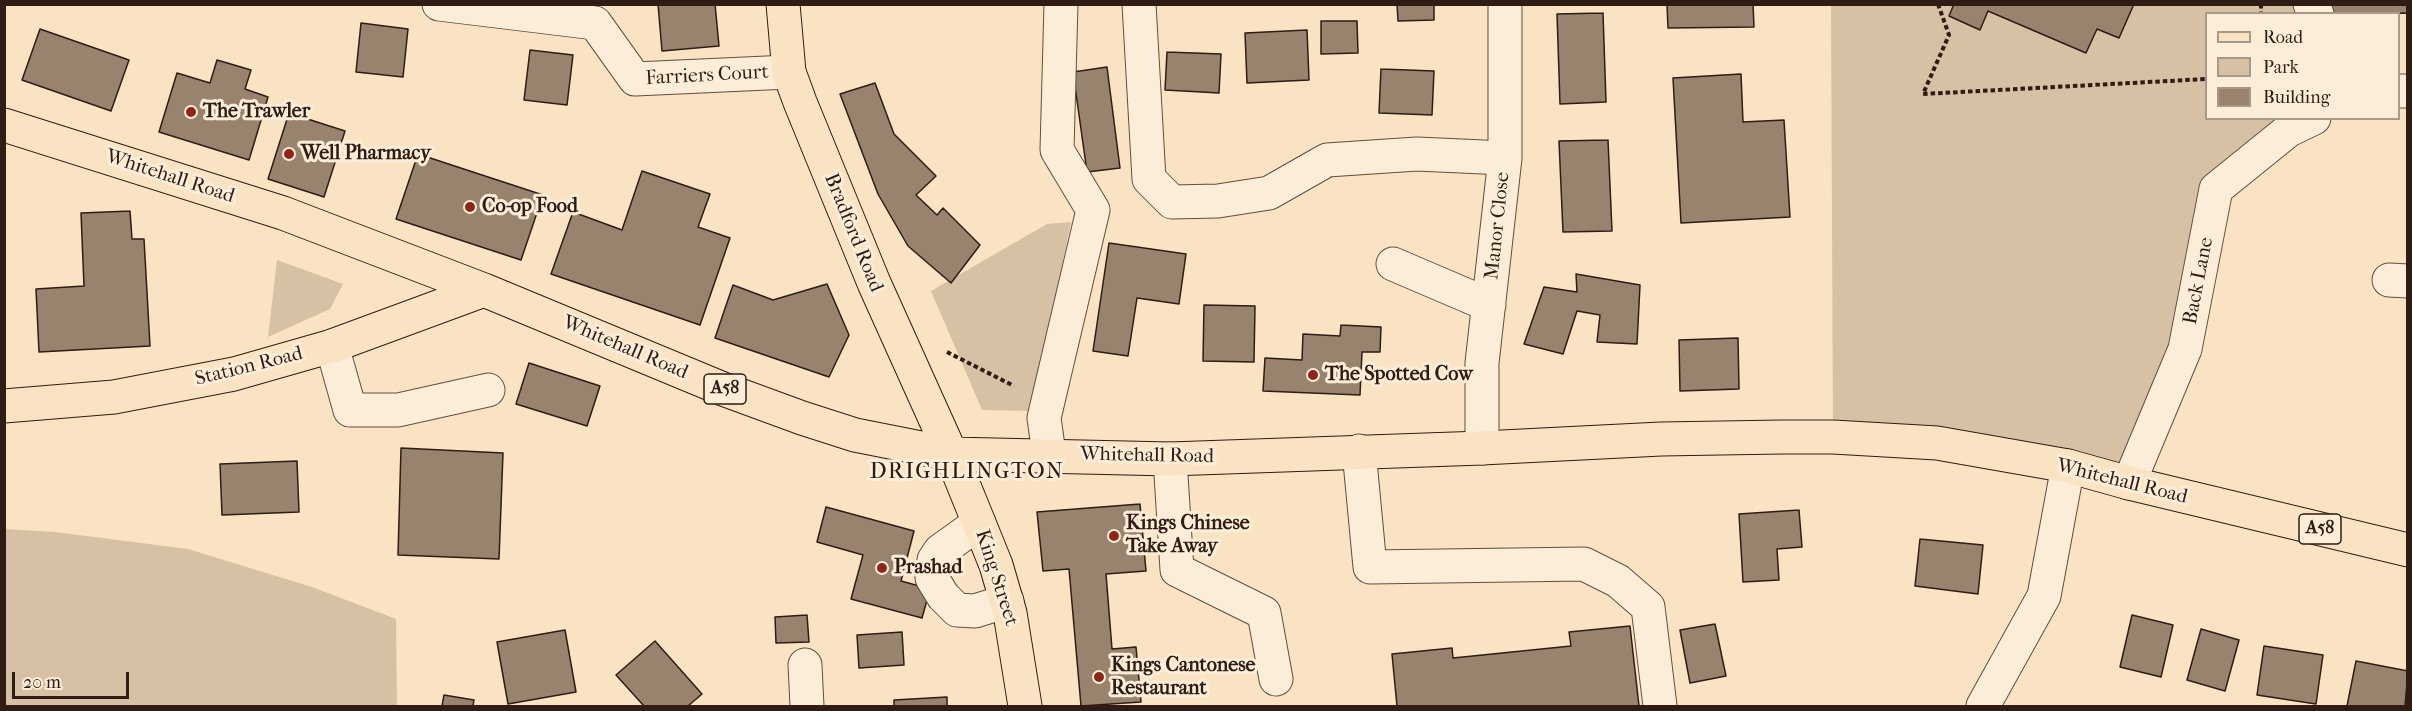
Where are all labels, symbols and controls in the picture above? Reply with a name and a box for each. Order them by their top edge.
legend [2205,12,2400,120]
text: Road [2263,27,2303,48]
text: Park [2263,57,2299,78]
street label: Farriers Court [645,61,769,91]
text: Building [2263,87,2330,108]
place label: The Trawler [203,100,310,124]
marker: The Trawler [184,105,198,119]
place label: Well Pharmacy [301,142,431,166]
street label: Whitehall Road [103,145,237,209]
marker: Well Pharmacy [282,147,296,161]
street label: Bradford Road [818,170,888,296]
street label: Manor Close [1480,171,1516,281]
place label: Co-op Food [482,195,578,219]
marker: Co-op Food [463,200,477,214]
street label: Back Lane [2179,235,2219,327]
street label: Whitehall Road [559,311,691,385]
street label: Station Road [193,342,305,392]
place label: The Spotted Cow [1325,363,1473,387]
marker: The Spotted Cow [1306,368,1320,382]
road number: A58 [704,374,746,404]
street label: Whitehall Road [1080,443,1214,469]
street label: Whitehall Road [2054,454,2190,510]
district label: DRIGHLINGTON [870,460,1064,486]
place label: Kings Chinese Take Away [1126,512,1250,559]
road number: A58 [2299,514,2341,544]
street label: King Street [969,527,1023,629]
marker: Kings Chinese Take Away [1107,529,1121,543]
place label: Prashad [894,556,962,580]
marker: Prashad [875,561,889,575]
place label: Kings Cantonese Restaurant [1111,654,1255,701]
scale bar [15,660,132,698]
marker: Kings Cantonese Restaurant [1092,670,1106,684]
text: 20 m [23,672,61,693]

